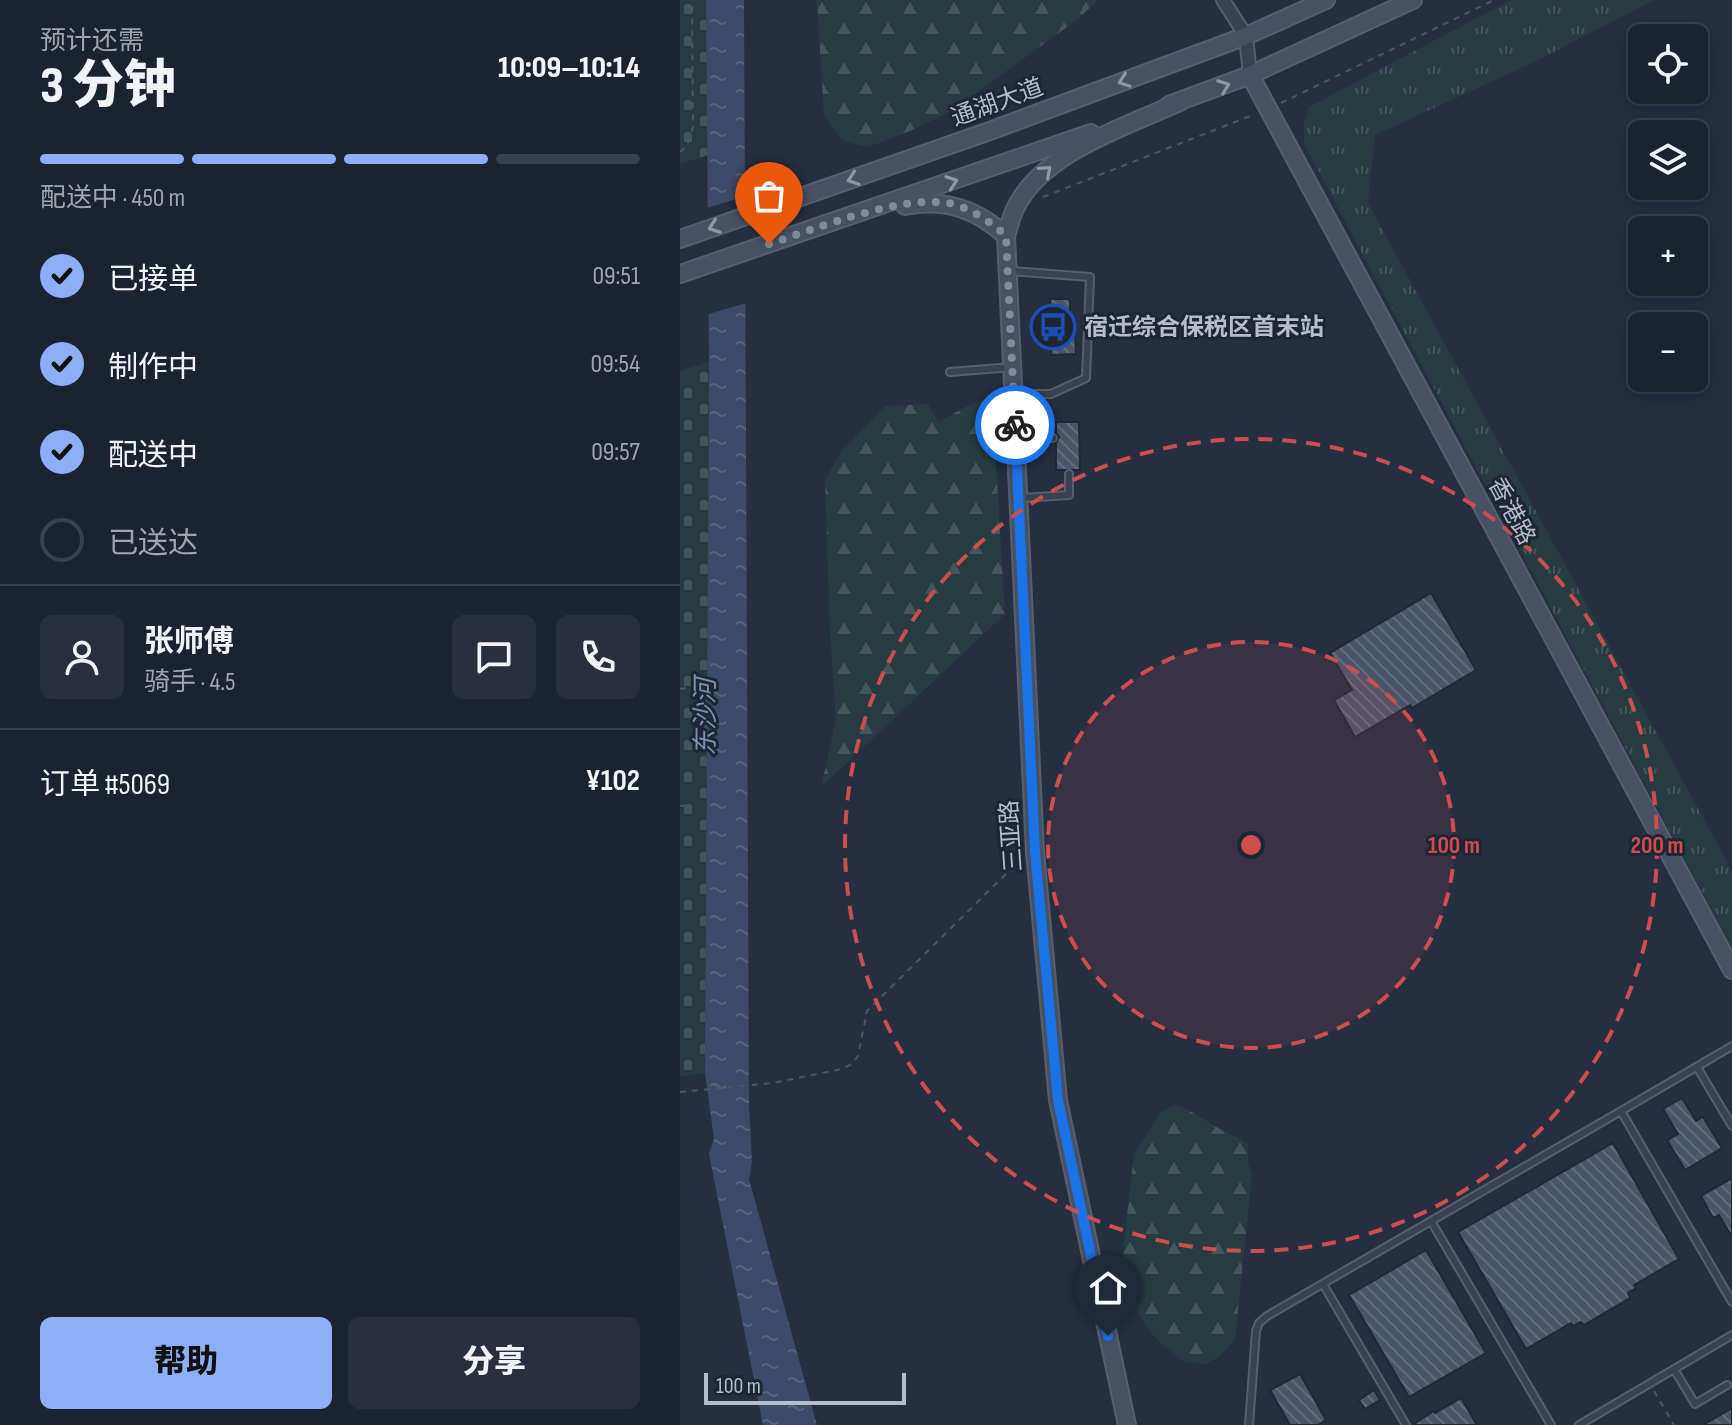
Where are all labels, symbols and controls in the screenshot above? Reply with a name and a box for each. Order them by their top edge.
map controls [1628,24,1708,392]
button: locate [1628,24,1708,104]
text: 预计还需 [40,26,144,57]
text: 10:09–10:14 [498,50,640,86]
text: 3 分钟 [40,55,176,118]
one-way arrow [1118,71,1132,88]
street label: 通湖大道 [947,72,1047,133]
one-way arrow [1216,79,1230,95]
button: layers [1628,120,1708,200]
pin [735,162,803,244]
one-way arrow [1037,167,1052,181]
one-way arrow [847,169,861,186]
icon: bag [747,174,791,218]
one-way arrow [945,175,959,191]
text: 配送中 · 450 m [40,183,185,214]
button: + [1628,216,1708,296]
one-way arrow [708,218,722,234]
icon: check [40,254,84,298]
text: 09:51 [592,261,640,292]
text: 已接单 [108,262,198,298]
bus stop icon: 宿迁综合保税区首末站 [1029,303,1077,351]
button: − [1628,312,1708,392]
place label: 宿迁综合保税区首末站 [1084,313,1324,342]
icon: check [40,342,84,386]
text: 09:54 [591,349,640,380]
text: 制作中 [108,350,198,386]
courier [975,385,1055,465]
icon: bike [993,403,1037,447]
icon: check [40,430,84,474]
text: 09:57 [591,437,640,468]
text: 配送中 [108,438,198,474]
street label: 香港路 [1482,473,1541,550]
text: 已送达 [108,526,198,562]
button: person [40,615,124,699]
button: chat [452,615,536,699]
button: phone [556,615,640,699]
text: 张师傅 [144,624,234,660]
text: 骑手 · 4.5 [144,667,236,698]
water label: 东沙河 [691,673,722,756]
text: ¥102 [585,763,640,799]
text: 订单 #5069 [40,767,170,803]
street label: 三亚路 [995,799,1028,873]
centre of rings [1237,831,1265,859]
text: 100 m [1428,831,1480,860]
text: 200 m [1630,831,1684,860]
pin [1074,1254,1142,1336]
icon: home [1086,1266,1130,1310]
button: 帮助 [40,1317,332,1409]
button: 分享 [348,1317,640,1409]
scale bar [704,1369,906,1405]
text: 100 m [716,1373,761,1400]

